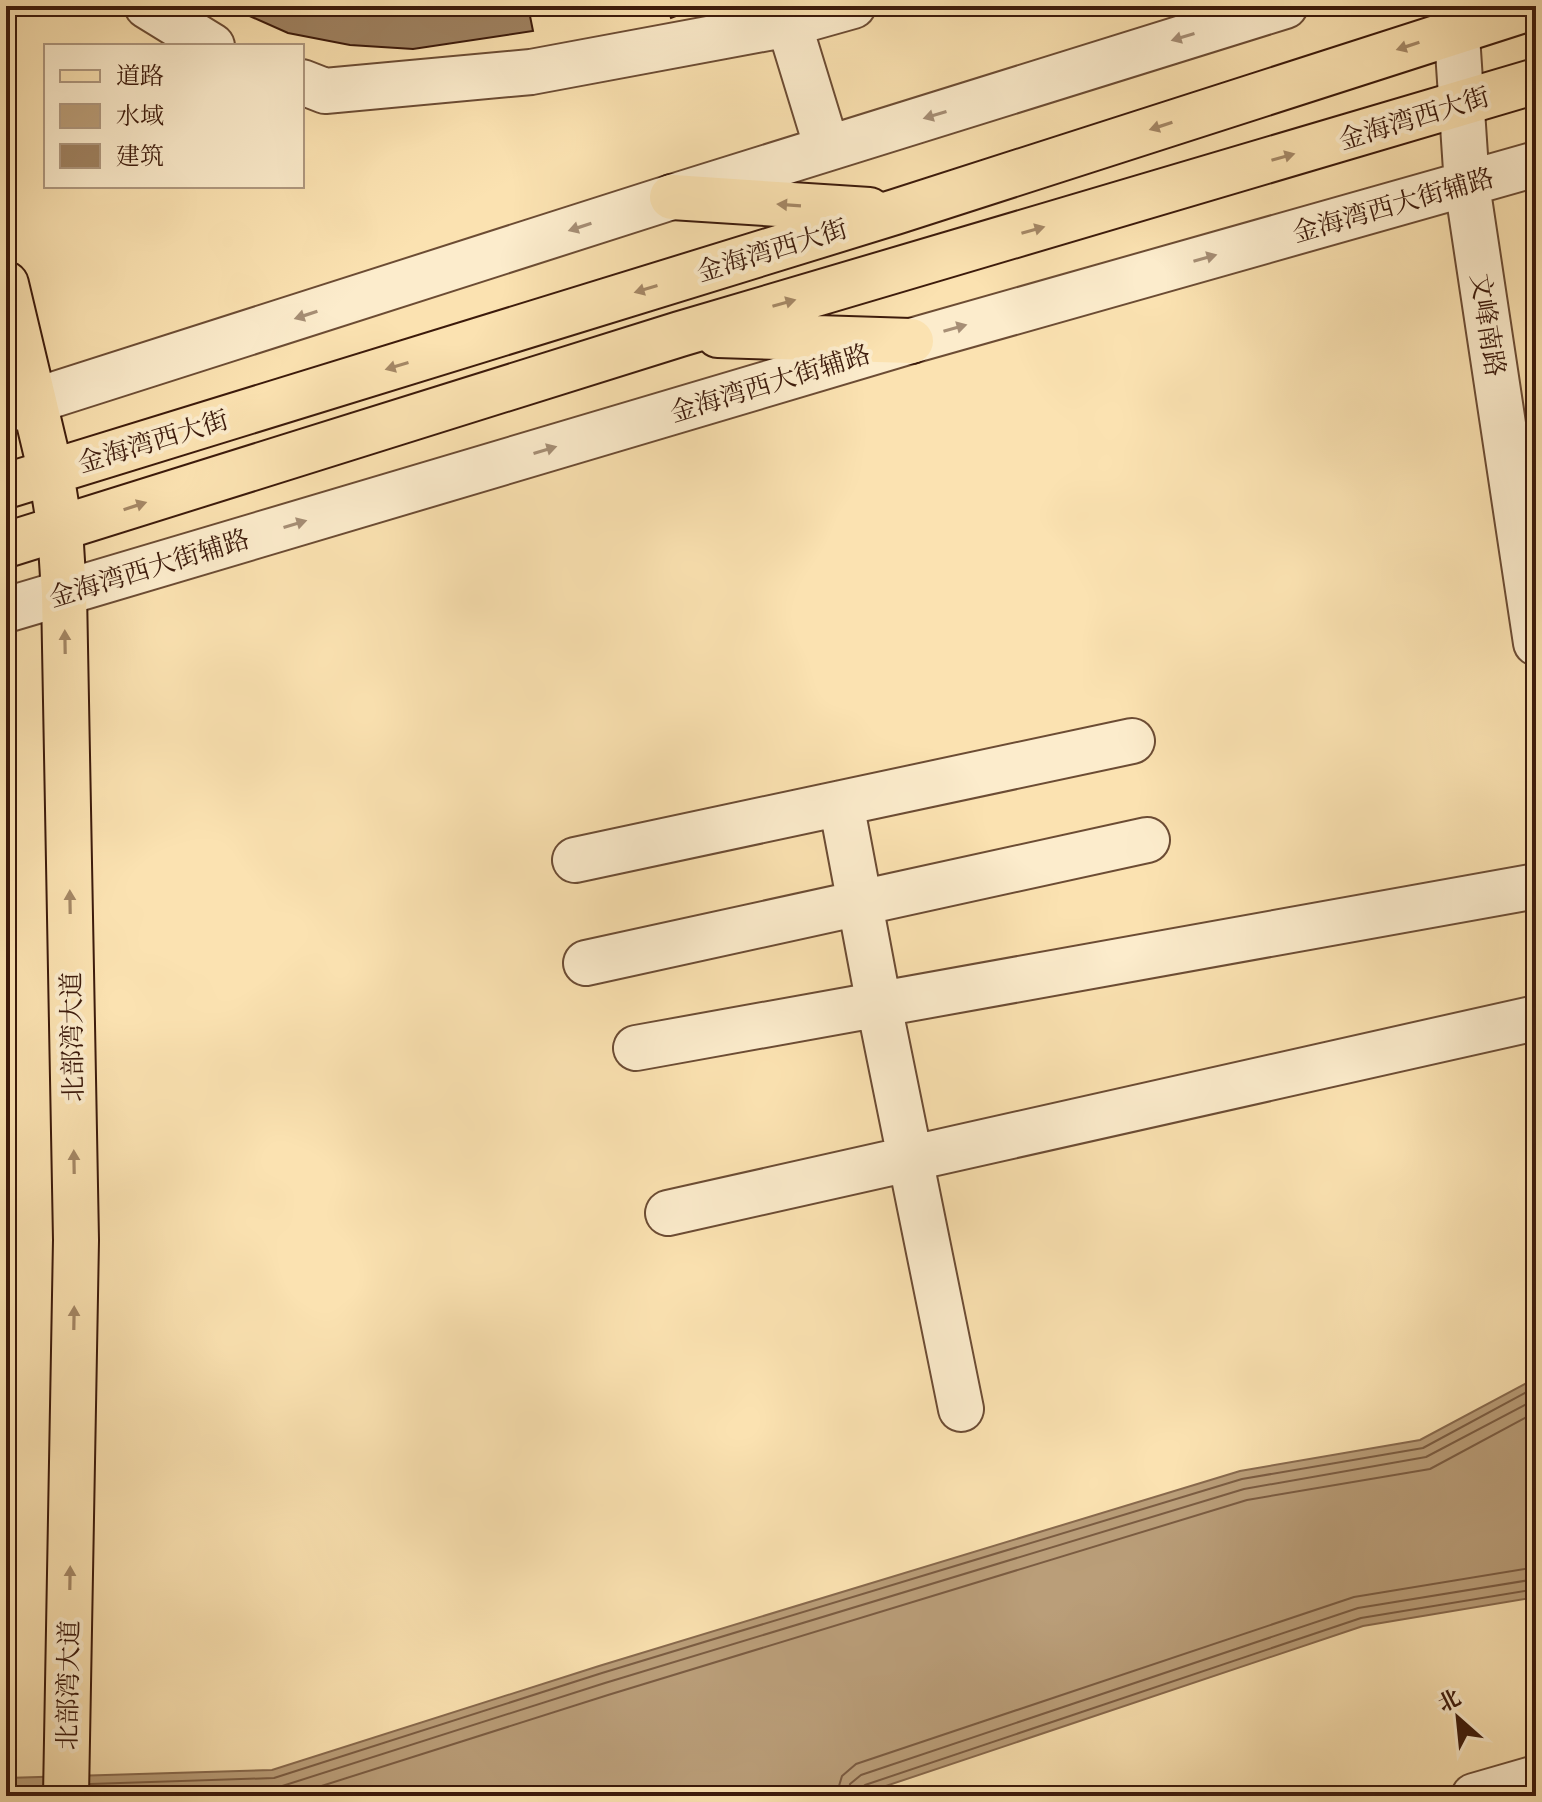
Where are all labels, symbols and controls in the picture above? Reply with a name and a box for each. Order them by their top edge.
one-way arrow [1171,32,1195,44]
one-way arrow [1396,40,1420,53]
legend [44,44,304,188]
text: 道路 [116,61,164,92]
street label: 金海湾西大街 [1335,81,1494,157]
text: 水域 [116,101,164,132]
one-way arrow [923,109,947,122]
one-way arrow [1148,120,1172,133]
text: 建筑 [116,141,164,172]
one-way arrow [1271,150,1295,163]
street label: 金海湾西大街辅路 [1289,162,1498,250]
one-way arrow [776,198,801,211]
street label: 金海湾西大街 [693,213,852,289]
one-way arrow [568,221,592,233]
one-way arrow [1022,223,1046,236]
one-way arrow [1194,251,1218,264]
street label: 文峰南路 [1463,271,1511,379]
one-way arrow [633,283,657,296]
one-way arrow [771,297,796,309]
one-way arrow [294,309,318,321]
one-way arrow [942,322,967,334]
street label: 金海湾西大街辅路 [666,338,874,430]
one-way arrow [385,360,409,373]
street label: 金海湾西大街 [74,404,233,480]
one-way arrow [533,443,557,456]
one-way arrow [123,499,147,512]
one-way arrow [284,517,308,530]
street label: 金海湾西大街辅路 [45,523,253,615]
one-way arrow [59,629,72,654]
one-way arrow [64,889,76,914]
street label: 北部湾大道 [56,972,90,1102]
one-way arrow [68,1149,81,1174]
one-way arrow [68,1305,81,1330]
one-way arrow [64,1565,76,1590]
street label: 北部湾大道 [52,1620,86,1750]
north arrow [1418,1678,1498,1758]
text: 北 [1433,1684,1466,1719]

